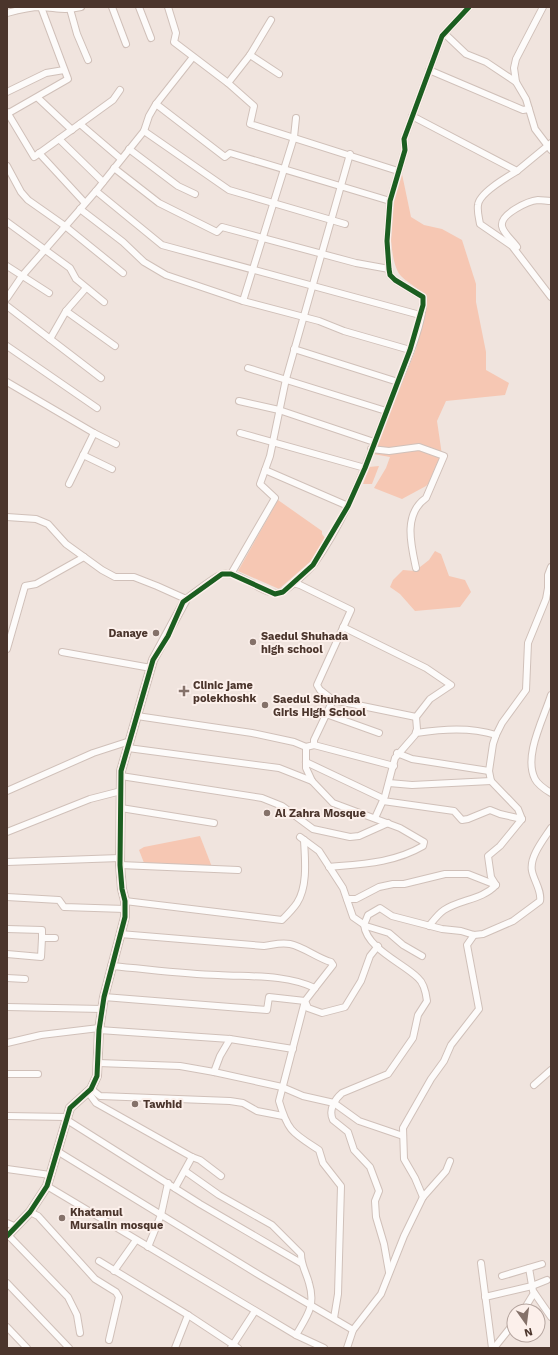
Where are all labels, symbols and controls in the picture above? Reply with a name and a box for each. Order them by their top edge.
place label: Danaye [108,627,148,640]
marker: Danaye [151,628,161,638]
place label: Saedul Shuhada high school [261,630,349,656]
marker: Saedul Shuhada high school [248,637,258,647]
place label: Clinic jame polekhoshk [193,679,256,705]
marker: Clinic jame polekhoshk [178,685,190,697]
place label: Saedul Shuhada Girls High School [273,693,366,719]
marker: Saedul Shuhada Girls High School [260,700,270,710]
place label: Al Zahra Mosque [275,807,366,820]
marker: Al Zahra Mosque [262,808,272,818]
place label: Tawhid [143,1098,182,1111]
marker: Tawhid [130,1099,140,1109]
place label: Khatamul Mursalin mosque [70,1206,163,1232]
marker: Khatamul Mursalin mosque [57,1213,67,1223]
north arrow [506,1303,546,1343]
text: N [523,1325,534,1340]

